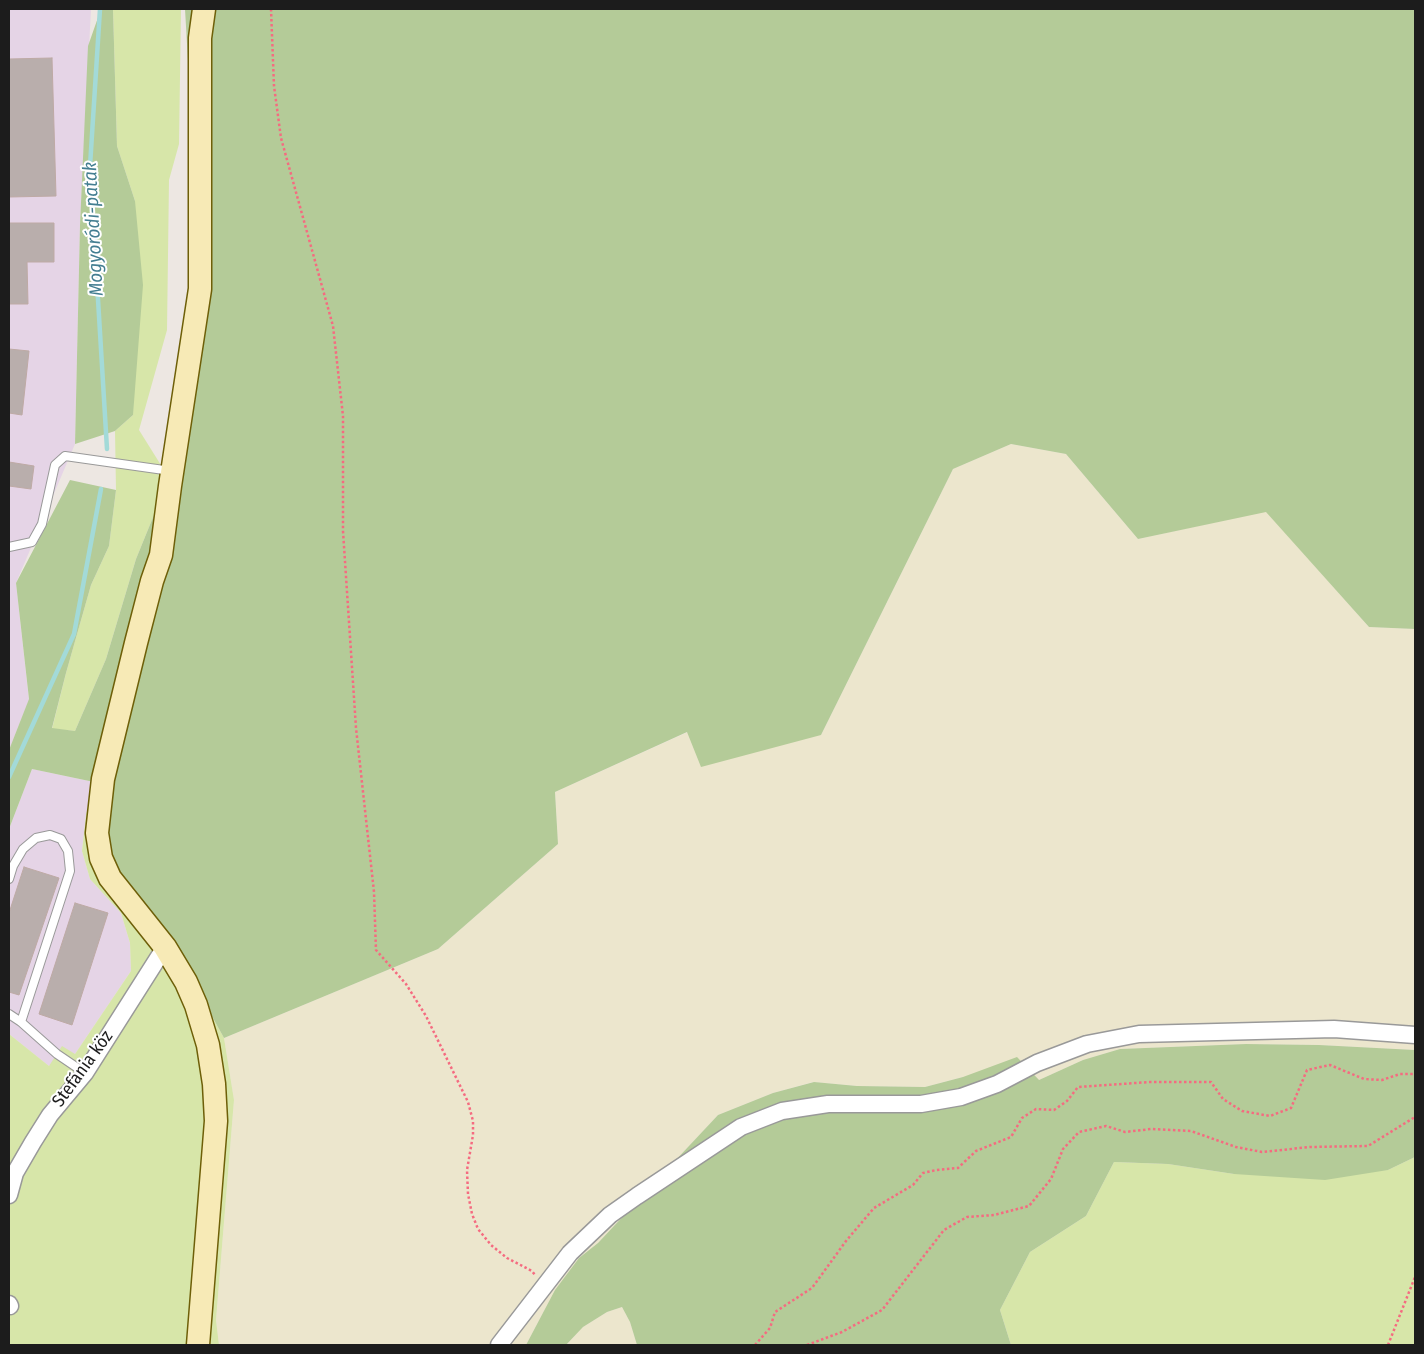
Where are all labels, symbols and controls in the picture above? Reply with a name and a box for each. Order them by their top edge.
water label: Mogyoródi-patak [79,161,109,297]
street label: Stefánia köz [48,1027,118,1111]

